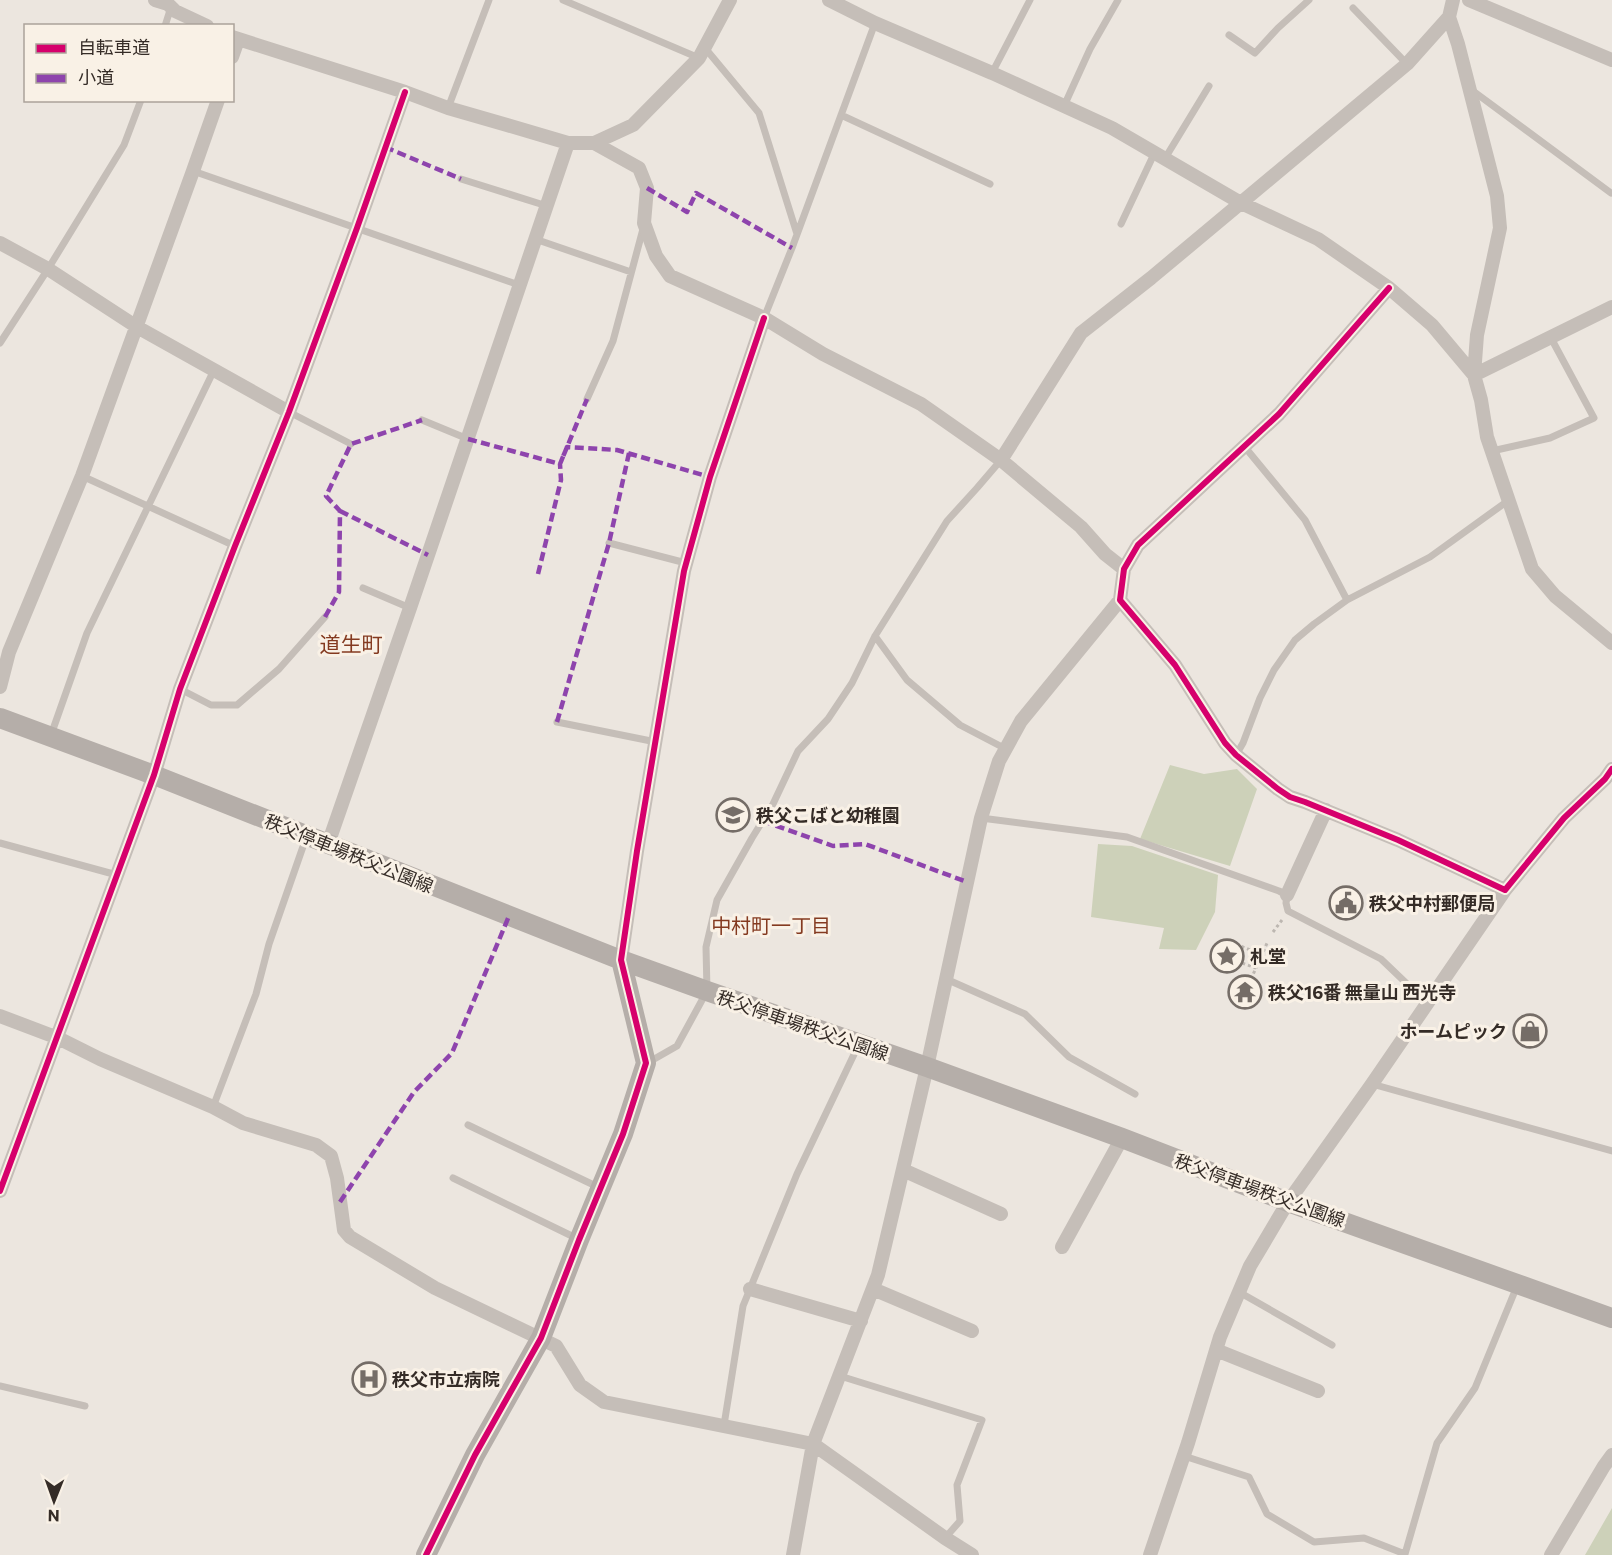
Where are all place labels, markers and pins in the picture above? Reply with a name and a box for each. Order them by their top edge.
school or university icon: 秩父こばと幼稚園 [715,797,751,833]
place label: 秩父こばと幼稚園 [756,804,900,826]
public building icon: 秩父中村郵便局 [1328,885,1364,921]
place label: 秩父中村郵便局 [1369,892,1495,914]
place icon: 札堂 [1209,938,1245,974]
place label: 札堂 [1250,945,1286,967]
temple icon: 秩父16番 無量山 西光寺 [1227,974,1263,1010]
place label: 秩父16番 無量山 西光寺 [1268,981,1456,1003]
shop icon: ホームピック [1512,1013,1548,1049]
place label: ホームピック [1400,1020,1507,1042]
hospital icon: 秩父市立病院 [351,1361,387,1397]
place label: 秩父市立病院 [392,1368,500,1390]

